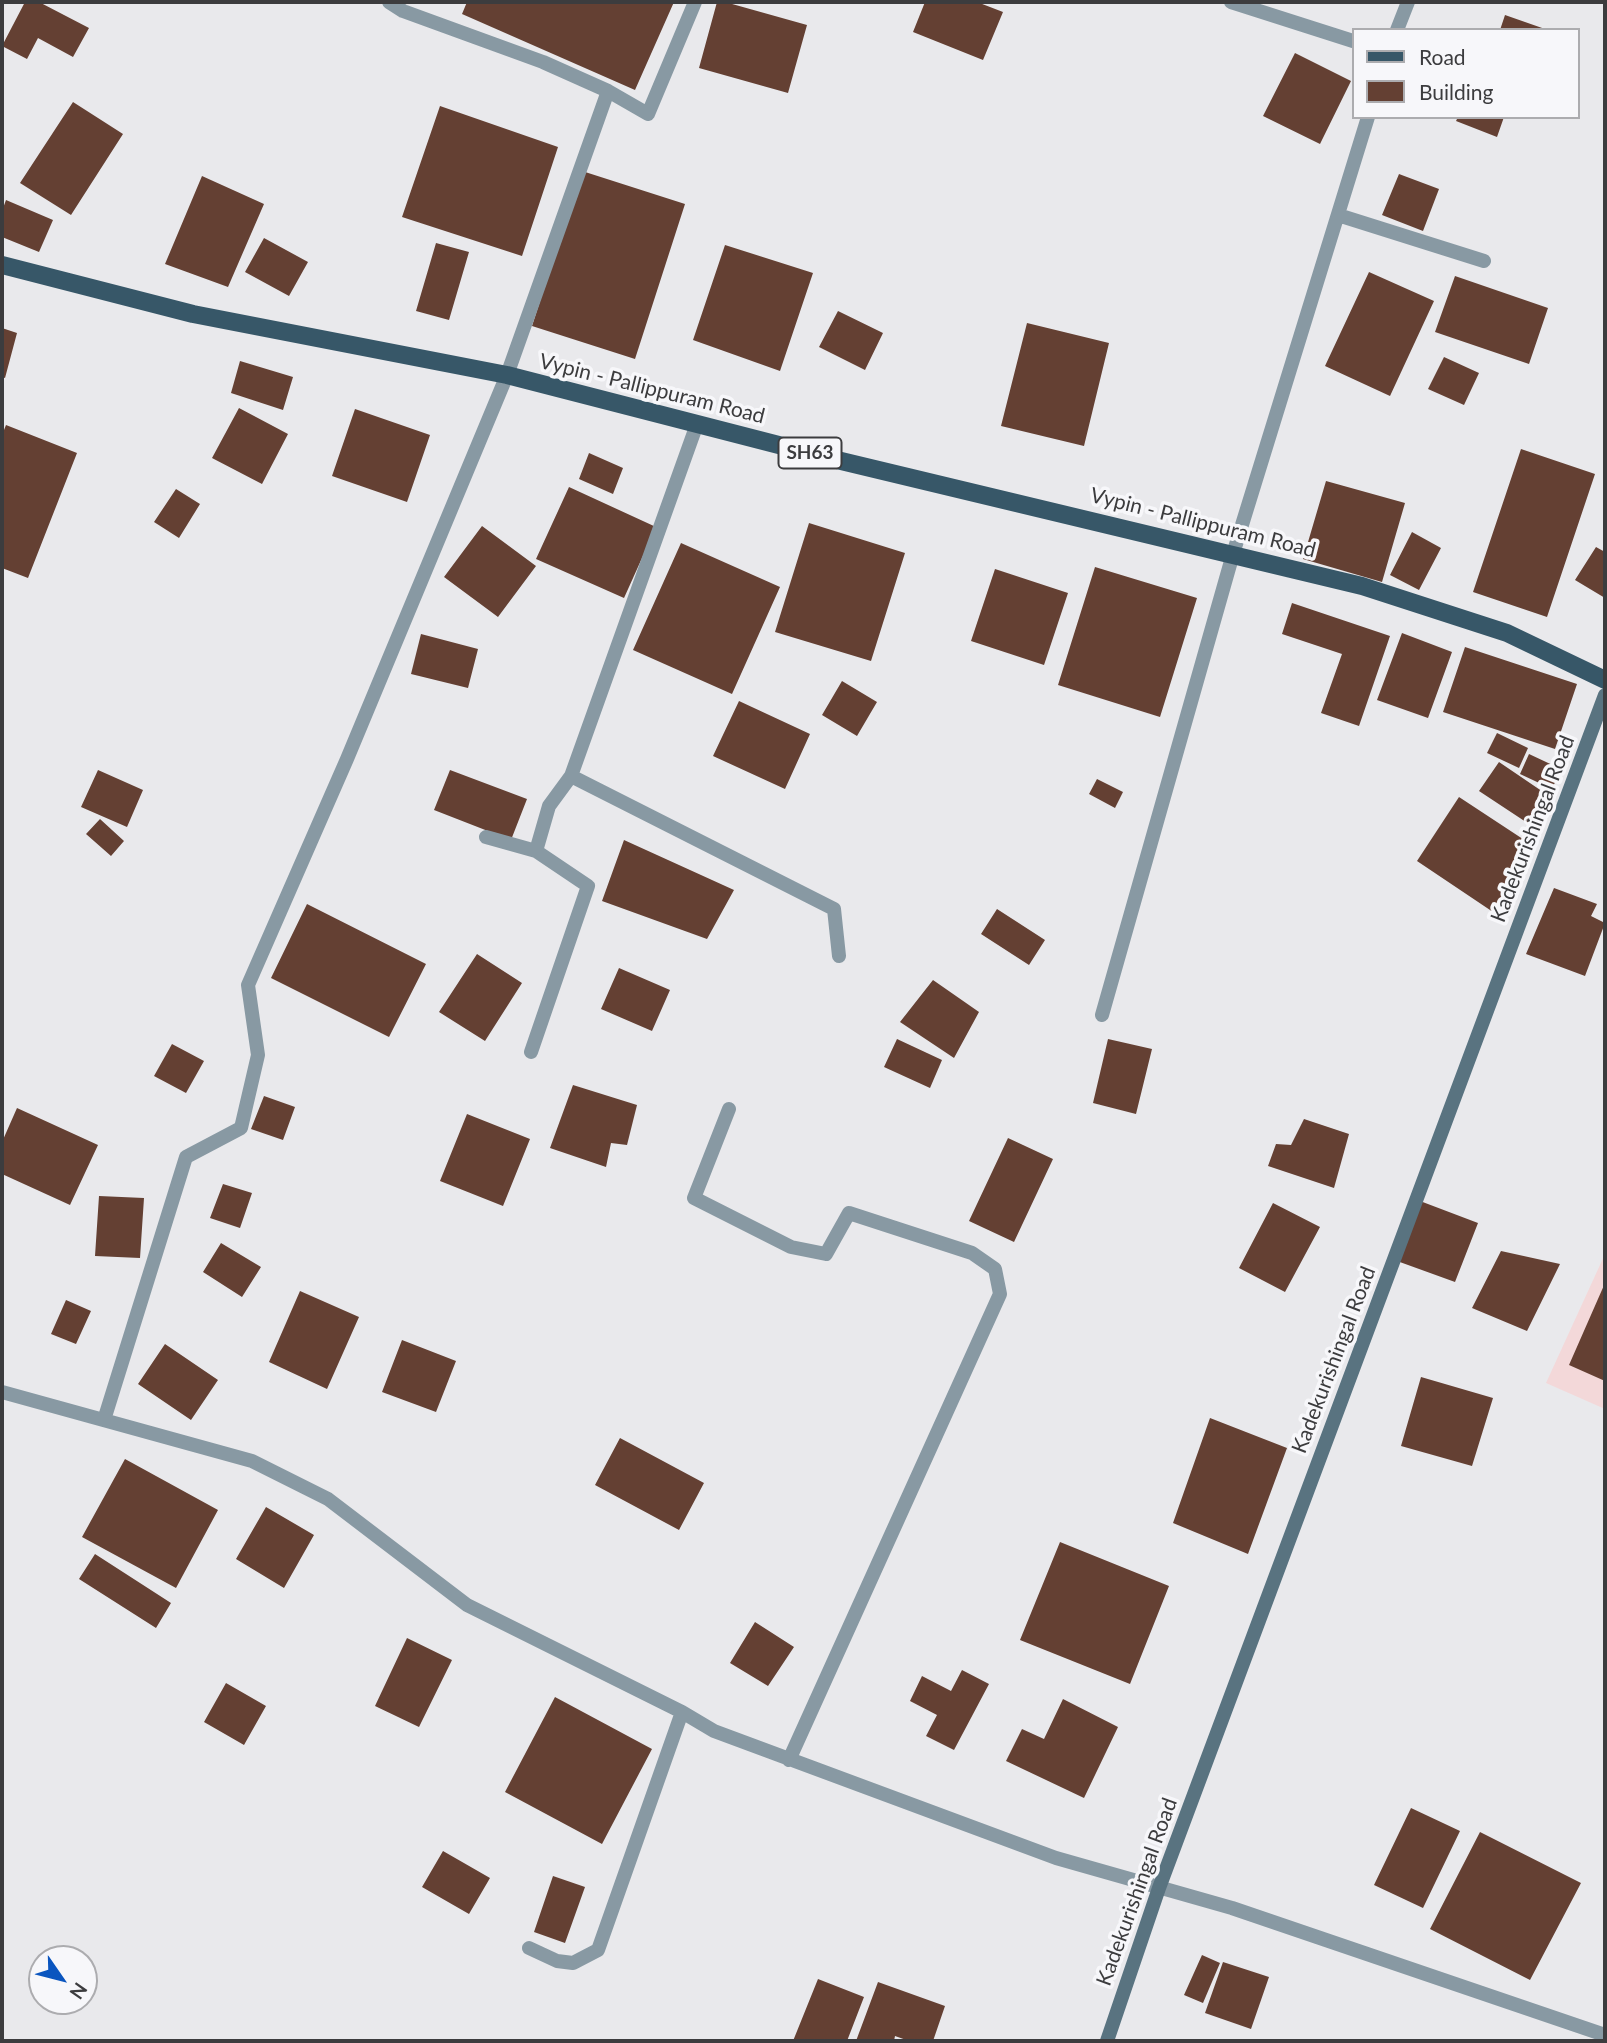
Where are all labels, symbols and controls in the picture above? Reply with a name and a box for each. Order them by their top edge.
legend [1352,28,1579,119]
text: Road [1419,44,1466,69]
text: Building [1419,79,1494,104]
street label: Vypin - Pallippuram Road [537,349,767,429]
road number: SH63 [778,437,842,468]
street label: Vypin - Pallippuram Road [1088,483,1318,563]
street label: Kadekurishingal Road [1486,732,1580,926]
street label: Kadekurishingal Road [1287,1263,1381,1457]
street label: Kadekurishingal Road [1091,1795,1183,1989]
north arrow [28,1945,98,2015]
text: N [65,1979,93,2004]

